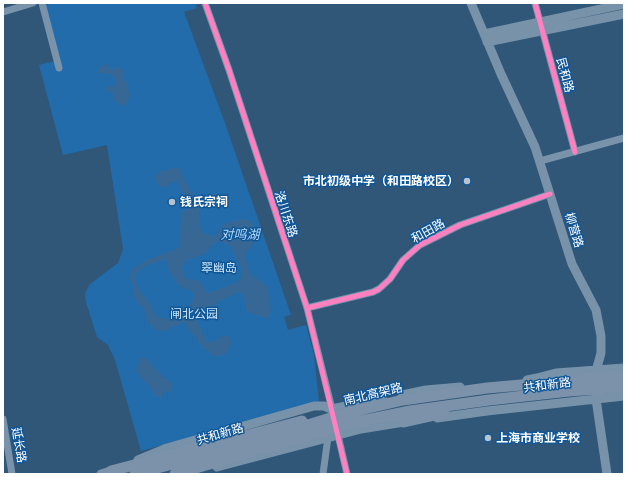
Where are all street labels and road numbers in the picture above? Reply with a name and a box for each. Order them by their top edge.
street label: 民和路 [553,56,577,94]
street label: 洛川东路 [272,189,300,239]
street label: 柳营路 [562,211,586,249]
street label: 和田路 [409,216,447,246]
street label: 共和新路 [522,375,572,395]
street label: 南北高架路 [342,380,404,408]
street label: 共和新路 [195,420,245,448]
street label: 延长路 [9,426,29,464]

